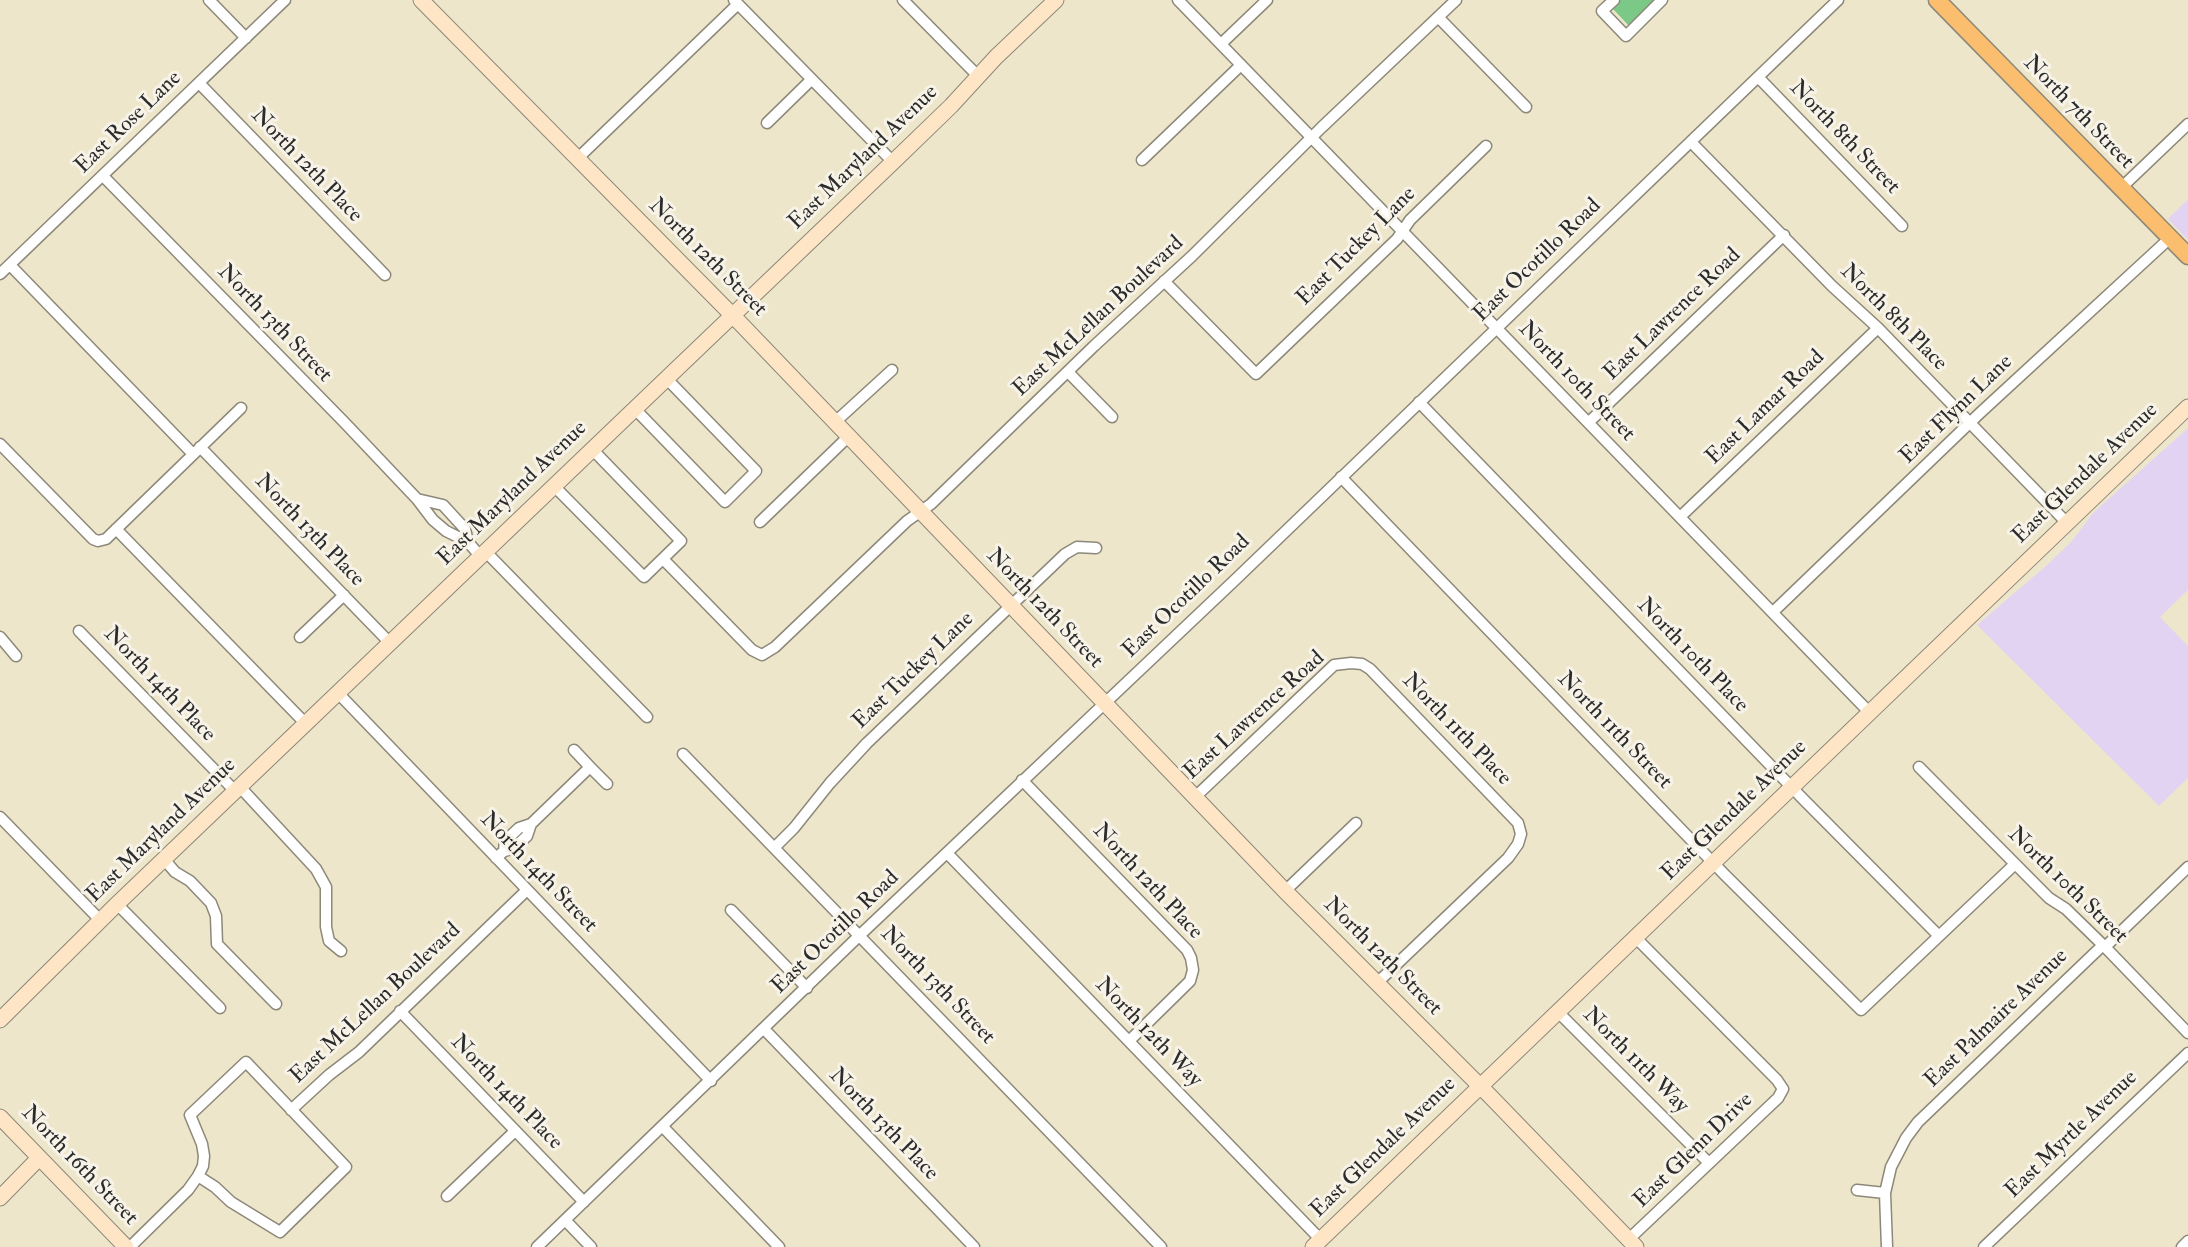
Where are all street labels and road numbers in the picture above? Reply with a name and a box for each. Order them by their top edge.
street label: North 7th Street [2017,51,2139,175]
street label: East Rose Lane [70,66,188,180]
street label: North 8th Street [1783,76,1905,200]
street label: East Maryland Avenue [784,80,944,236]
street label: North 12th Place [245,103,367,229]
street label: East Tuckey Lane [1292,182,1422,312]
street label: North 12th Street [642,193,772,323]
street label: East Ocotillo Road [1469,194,1607,328]
street label: East McLellan Boulevard [1008,231,1190,403]
street label: East Lawrence Road [1599,243,1747,387]
street label: North 13th Street [211,259,337,389]
street label: North 8th Place [1834,259,1952,377]
street label: North 10th Street [1512,317,1640,447]
street label: East Lamar Road [1701,345,1831,471]
street label: East Flynn Lane [1895,350,2019,470]
street label: East Glendale Avenue [2008,398,2164,550]
street label: East Maryland Avenue [433,416,593,572]
street label: North 13th Place [249,469,369,593]
street label: East Ocotillo Road [1118,530,1256,664]
street label: North 12th Street [980,544,1108,674]
street label: North 10th Place [1631,593,1753,719]
street label: East Tuckey Lane [848,607,980,735]
street label: North 14th Place [97,622,221,748]
street label: East Lawrence Road [1179,646,1331,786]
street label: North 11th Street [1551,667,1677,795]
street label: North 11th Place [1396,668,1516,792]
street label: East Glendale Avenue [1657,735,1813,887]
street label: East Maryland Avenue [82,753,242,909]
street label: North 14th Street [474,807,602,939]
street label: North 12th Place [1086,818,1208,946]
street label: North 10th Street [2002,822,2132,950]
street label: East Ocotillo Road [767,866,905,1000]
street label: North 12th Street [1317,892,1447,1022]
street label: East McLellan Boulevard [285,918,467,1090]
street label: North 13th Street [874,921,1000,1051]
street label: East Palmaire Avenue [1920,944,2074,1094]
street label: North 12th Way [1089,973,1207,1093]
street label: North 11th Way [1576,1002,1694,1120]
street label: North 14th Place [444,1030,568,1156]
street label: North 13th Place [823,1063,943,1187]
street label: East Myrtle Avenue [2001,1065,2143,1205]
street label: East Glendale Avenue [1306,1072,1462,1224]
street label: East Glenn Drive [1629,1088,1759,1214]
street label: North 16th Street [15,1101,143,1231]

